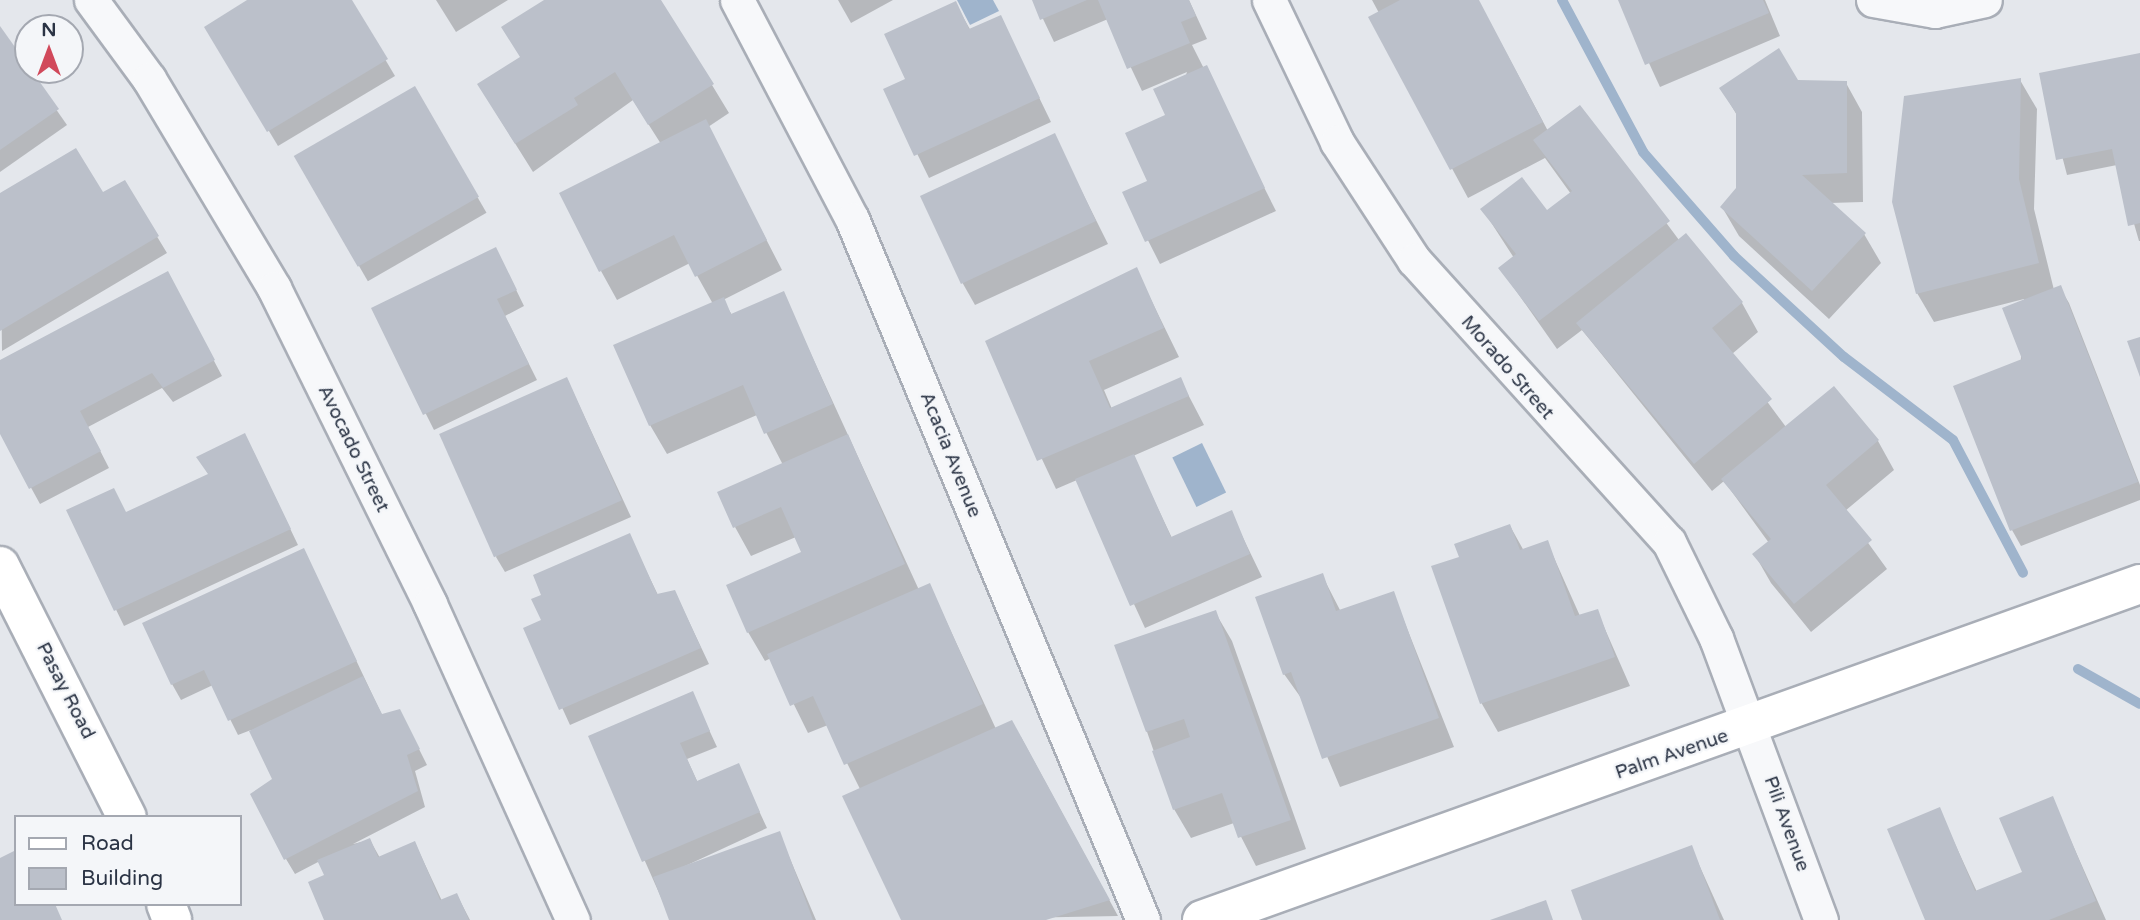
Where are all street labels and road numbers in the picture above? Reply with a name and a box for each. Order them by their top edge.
street label: Morado Street [1456,311,1558,425]
street label: Avocado Street [312,382,394,516]
street label: Acacia Avenue [914,389,986,521]
street label: Pasay Road [31,639,99,743]
street label: Palm Avenue [1612,725,1732,785]
street label: Pili Avenue [1758,773,1814,875]

